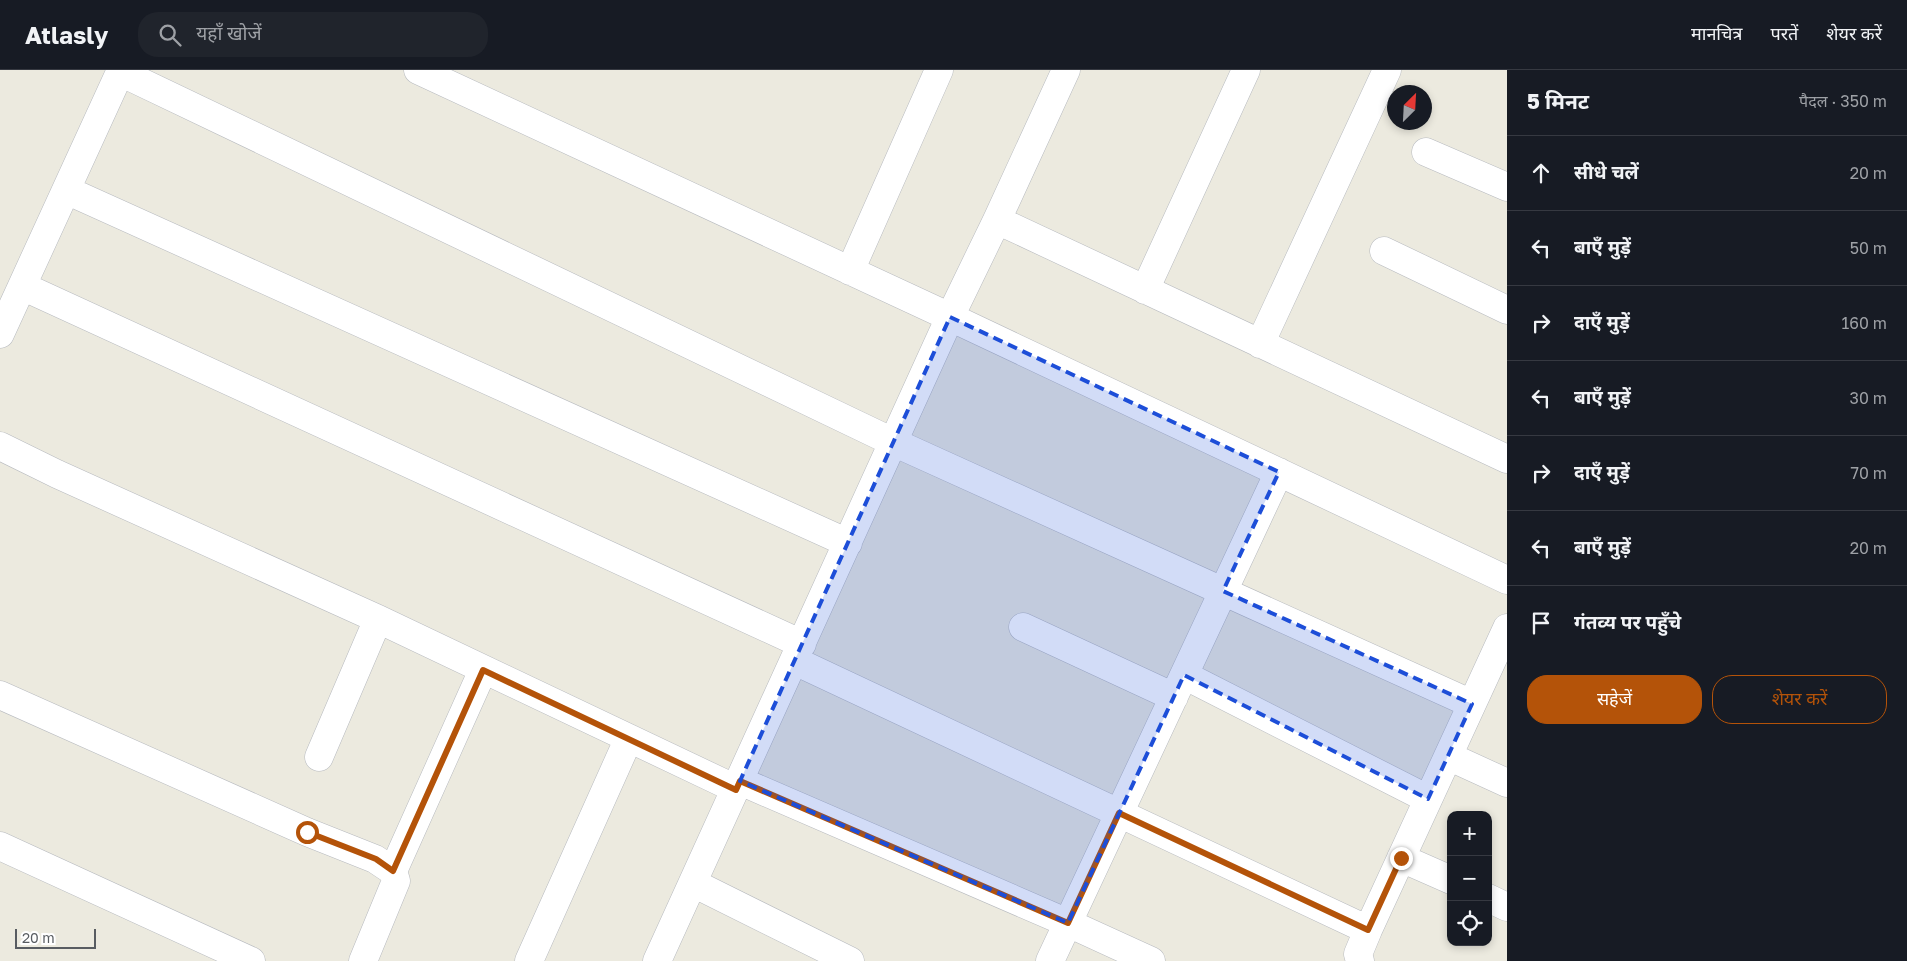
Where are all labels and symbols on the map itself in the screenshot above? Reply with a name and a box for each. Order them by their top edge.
north arrow [1387,85,1432,130]
route start [296,821,319,844]
route end [1390,847,1413,870]
scale bar [15,926,96,949]

